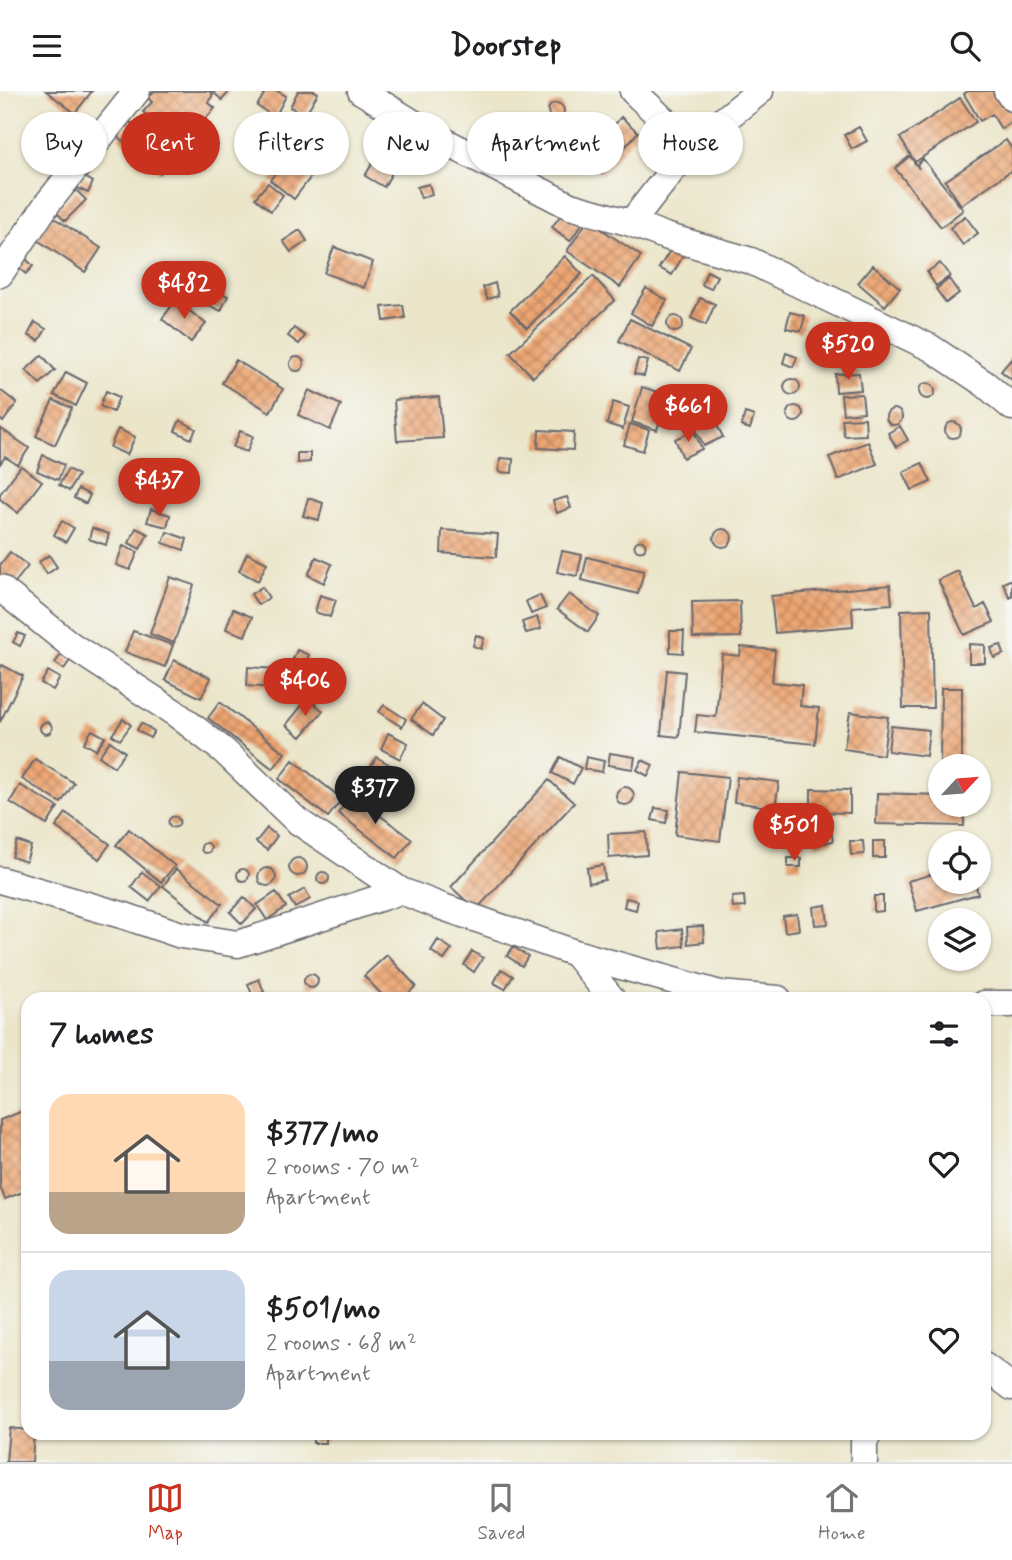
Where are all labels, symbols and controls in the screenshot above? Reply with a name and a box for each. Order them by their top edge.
text: Doorstep [450,25,562,67]
icon: menu [28,27,66,65]
icon: search [946,27,984,65]
chip: Buy [21,112,107,175]
chip: Rent [121,112,220,175]
chip: Filters [234,112,349,175]
chip: New [363,112,453,175]
chip: Apartment [467,112,624,175]
chip: House [638,112,743,175]
pin: $482 [143,261,225,321]
text: $482 [157,269,211,299]
pin: $520 [807,323,889,382]
text: $520 [821,330,875,360]
pin: $661 [647,385,729,444]
text: $661 [665,392,712,422]
pin: $437 [118,459,200,518]
text: $437 [134,466,184,496]
pin: $406 [264,659,346,718]
text: $406 [280,666,330,696]
north arrow [928,754,990,817]
map controls [928,754,991,971]
pin: $377 [334,767,416,826]
text: $377 [351,774,399,804]
pin: $501 [753,803,835,863]
text: $501 [769,811,819,841]
button: locate [928,831,991,894]
button: layers [928,908,991,971]
text: 7 homes [49,1015,154,1054]
icon: filters [925,1015,963,1053]
text: $377/mo [266,1114,379,1153]
icon: home [105,1122,189,1206]
icon: heart [925,1145,963,1183]
text: 2 rooms · 70 m² [266,1153,420,1183]
text: Apartment [266,1183,371,1213]
text: $501/mo [266,1290,380,1329]
icon: home [105,1298,189,1382]
icon: heart [925,1321,963,1359]
text: 2 rooms · 68 m² [266,1329,417,1359]
text: Apartment [266,1359,371,1389]
tab: Map [146,1479,184,1546]
tab: Saved [477,1479,525,1546]
tab: Home [818,1479,866,1546]

